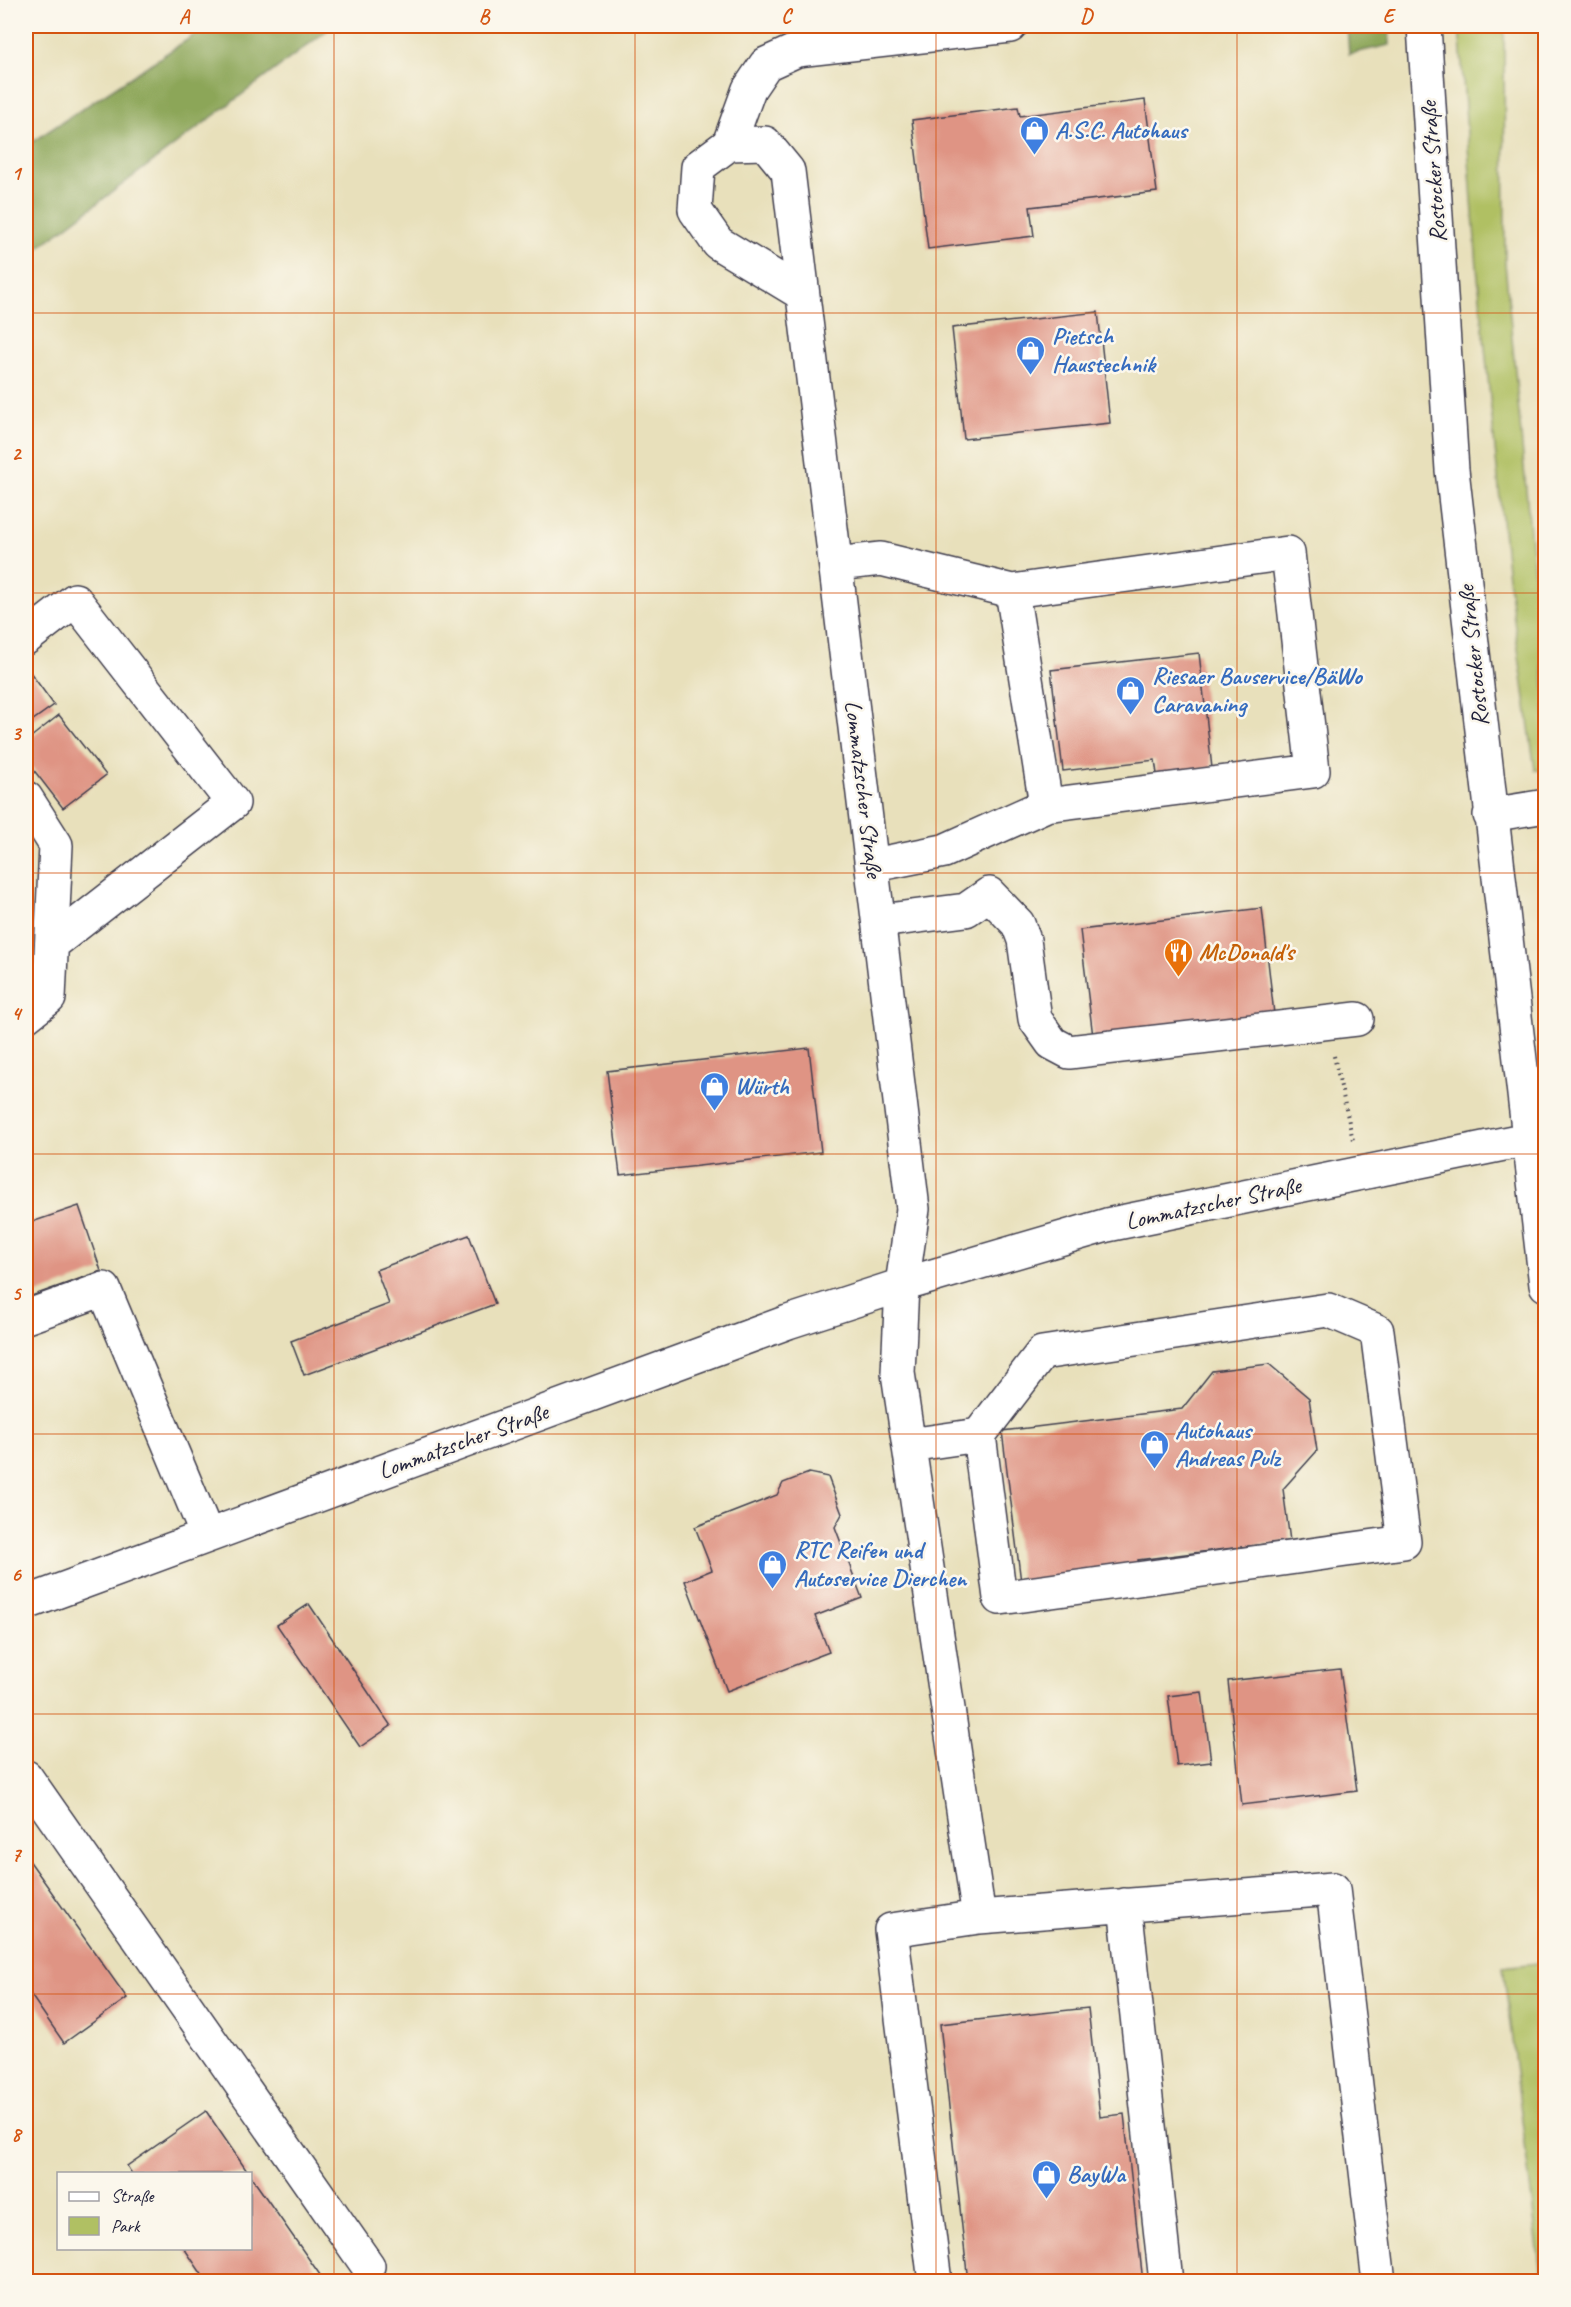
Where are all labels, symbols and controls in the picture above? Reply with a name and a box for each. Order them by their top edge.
text: A [179,4,191,29]
text: B [479,4,491,29]
text: C [781,4,793,29]
text: D [1080,4,1094,29]
text: E [1383,4,1397,29]
street label: Rostocker Straße [1413,98,1453,244]
shop icon: A.S.C. Autohaus [1018,114,1050,156]
place label: A.S.C. Autohaus [1055,115,1189,145]
text: 1 [12,161,23,186]
place label: Pietsch Haustechnik [1052,321,1157,379]
shop icon: Pietsch Haustechnik [1015,334,1047,376]
text: 2 [12,441,23,466]
street label: Rostocker Straße [1450,582,1495,728]
place label: Riesaer Bauservice/BäWo Caravaning [1152,661,1364,719]
shop icon: Riesaer Bauservice/BäWo Caravaning [1115,674,1147,716]
street label: Lommatzscher Straße [838,699,890,882]
text: 3 [12,721,23,746]
restaurant icon: McDonald's [1162,936,1194,978]
place label: McDonald's [1199,937,1297,967]
text: 4 [12,1001,24,1026]
shop icon: Würth [698,1070,730,1112]
place label: Würth [735,1071,790,1101]
street label: Lommatzscher Straße [1123,1169,1306,1236]
text: 5 [12,1281,23,1306]
street label: Lommatzscher Straße [374,1396,554,1486]
place label: Autohaus Andreas Pulz [1175,1415,1282,1473]
shop icon: Autohaus Andreas Pulz [1138,1428,1170,1470]
place label: RTC Reifen und Autoservice Dierchen [794,1535,968,1593]
shop icon: RTC Reifen und Autoservice Dierchen [757,1548,789,1590]
text: 6 [11,1562,22,1587]
text: 7 [12,1842,23,1867]
text: 8 [12,2122,24,2147]
shop icon: BayWa [1030,2158,1062,2200]
place label: BayWa [1067,2159,1127,2189]
legend [57,2172,252,2250]
text: Straße [111,2185,155,2207]
text: Park [111,2215,141,2237]

